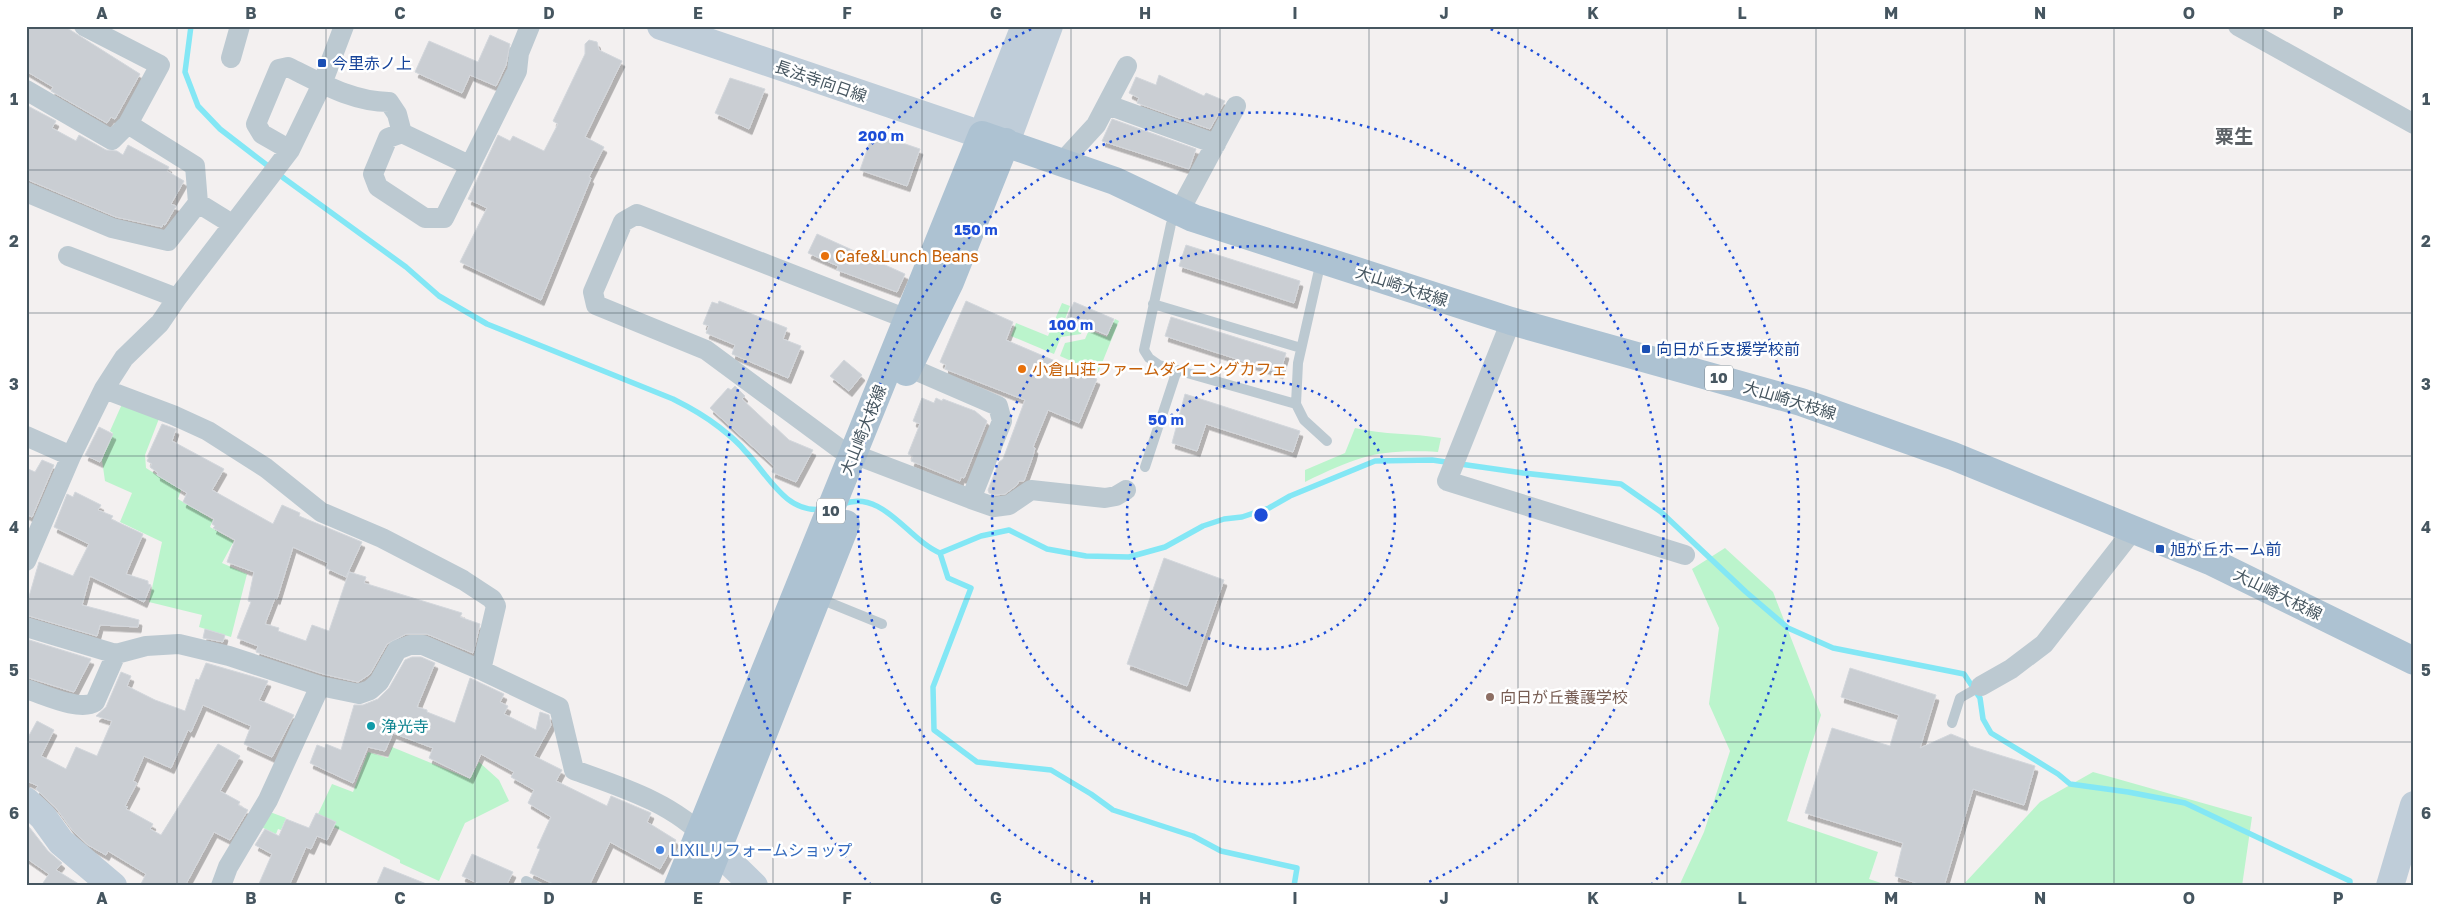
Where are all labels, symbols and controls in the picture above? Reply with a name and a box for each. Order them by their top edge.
text: A [96,3,108,23]
text: B [245,3,257,23]
text: C [394,3,406,23]
text: D [543,3,555,23]
text: E [693,3,703,23]
text: F [842,3,852,23]
text: G [990,3,1002,23]
text: H [1139,3,1151,23]
text: I [1292,3,1298,23]
text: J [1439,3,1449,23]
text: K [1587,3,1599,23]
text: L [1737,3,1747,23]
text: M [1884,3,1898,23]
text: N [2034,3,2046,23]
text: O [2183,3,2195,23]
text: P [2333,3,2344,23]
place label: 今里赤ノ上 [332,53,412,73]
street label: 長法寺向日線 [772,56,870,106]
marker: 今里赤ノ上 [316,57,328,69]
text: 1 [10,89,18,109]
text: 1 [2422,89,2430,109]
district label: 粟生 [2215,124,2253,147]
text: 200 m [858,126,904,144]
text: 150 m [954,220,998,238]
text: 2 [9,231,19,251]
text: 2 [2421,231,2431,251]
place label: Cafe&Lunch Beans [835,246,979,266]
marker: Cafe&Lunch Beans [819,250,831,262]
street label: 大山崎大枝線 [1353,262,1451,310]
text: 100 m [1049,315,1093,333]
place label: 向日が丘支援学校前 [1656,339,1800,359]
marker: 向日が丘支援学校前 [1640,343,1652,355]
place label: 小倉山荘ファームダイニングカフェ [1032,359,1288,379]
marker: 小倉山荘ファームダイニングカフェ [1016,363,1028,375]
road number: 10 [1705,366,1733,390]
text: 3 [9,374,19,394]
text: 3 [2421,374,2431,394]
street label: 大山崎大枝線 [1741,376,1839,424]
street label: 大山崎大枝線 [836,382,890,478]
text: 50 m [1148,410,1184,428]
road number: 10 [817,498,845,524]
centre of rings [1252,506,1270,524]
text: 4 [9,517,19,537]
text: 4 [2421,517,2431,537]
place label: 旭が丘ホーム前 [2170,539,2282,559]
marker: 旭が丘ホーム前 [2154,543,2166,555]
street label: 大山崎大枝線 [2230,564,2326,624]
text: 5 [9,660,19,680]
text: 5 [2421,660,2431,680]
place label: 向日が丘養護学校 [1500,687,1628,707]
marker: 向日が丘養護学校 [1484,691,1496,703]
place label: 浄光寺 [381,716,429,736]
marker: 浄光寺 [365,720,377,732]
text: 6 [9,803,19,823]
text: 6 [2421,803,2431,823]
place label: LIXILリフォームショップ [670,840,852,860]
marker: LIXILリフォームショップ [654,844,666,856]
text: A [96,888,108,908]
text: B [245,888,257,908]
text: C [394,888,406,908]
text: D [543,888,555,908]
text: E [693,888,703,908]
text: F [842,888,852,908]
text: G [990,888,1002,908]
text: H [1139,888,1151,908]
text: I [1292,888,1298,908]
text: J [1439,888,1449,908]
text: K [1587,888,1599,908]
text: L [1737,888,1747,908]
text: M [1884,888,1898,908]
text: N [2034,888,2046,908]
text: O [2183,888,2195,908]
text: P [2333,888,2344,908]

